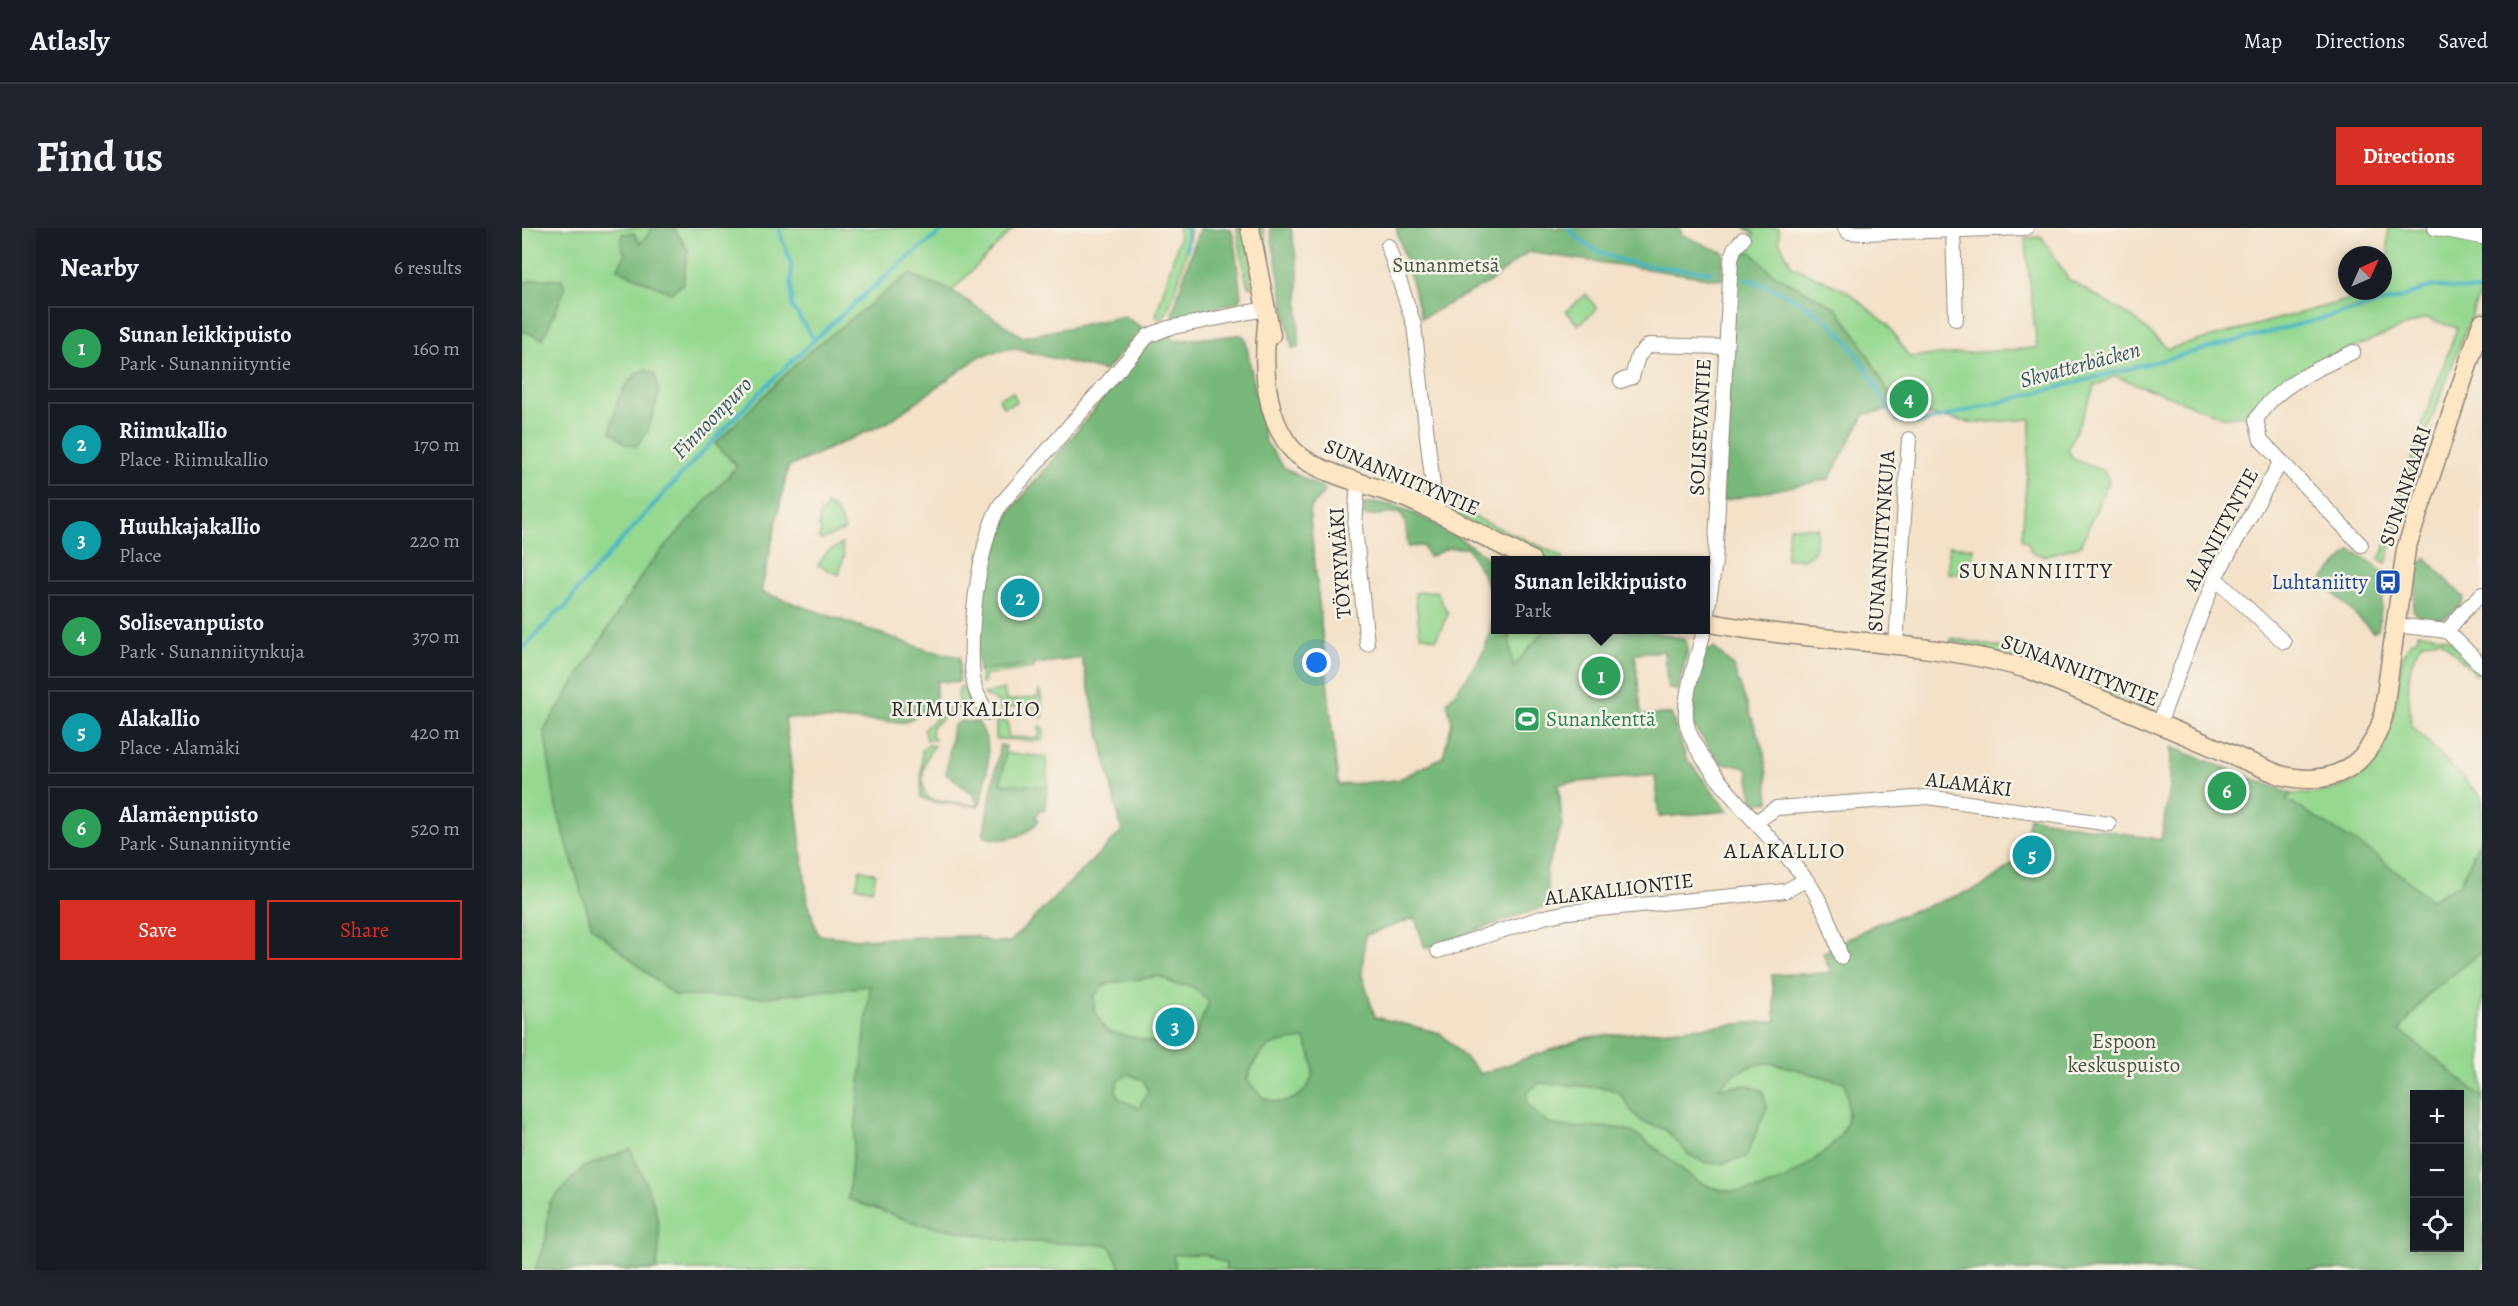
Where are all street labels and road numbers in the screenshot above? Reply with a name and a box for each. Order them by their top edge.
street label: SOLISEVANTIE [1682,358,1718,496]
street label: SUNANKAARI [2372,422,2438,550]
street label: SUNANNIITYNTIE [1320,432,1484,522]
street label: SUNANNIITYNKUJA [1861,449,1901,633]
street label: ALANIITYNTIE [2177,463,2265,596]
street label: TÖYRYMÄKI [1322,506,1358,620]
street label: SUNANNIITYNTIE [1997,627,2163,713]
street label: ALAMÄKI [1923,765,2014,803]
street label: ALAKALLIONTIE [1542,866,1695,912]

